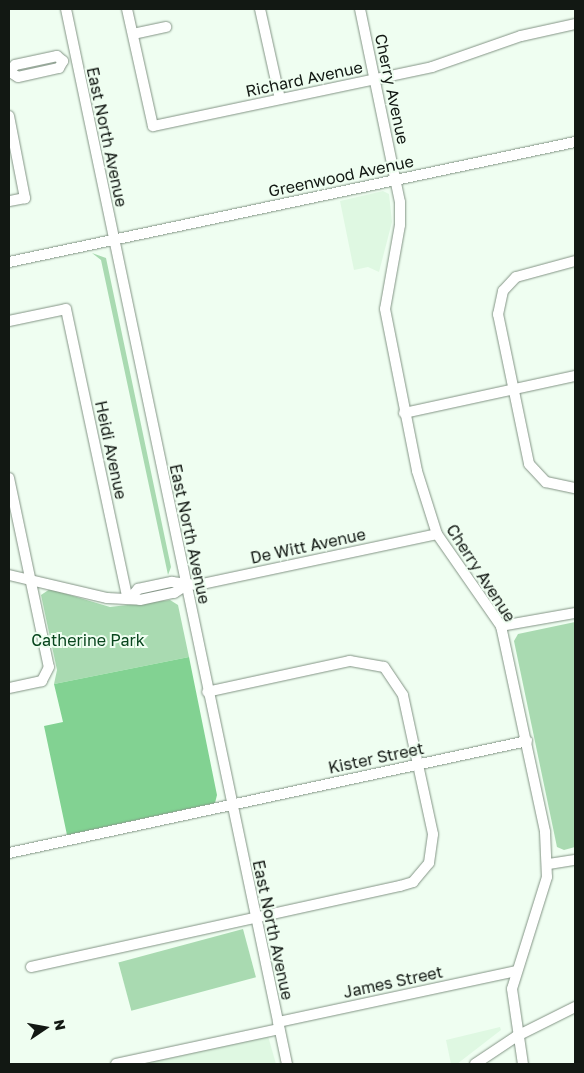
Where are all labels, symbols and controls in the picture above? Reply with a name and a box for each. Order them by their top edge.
street label: Cherry Avenue [371,32,413,146]
street label: Richard Avenue [244,57,364,101]
street label: East North Avenue [83,65,131,209]
street label: Greenwood Avenue [267,151,415,201]
street label: Heidi Avenue [91,399,131,501]
street label: East North Avenue [166,462,214,606]
street label: Cherry Avenue [442,521,520,625]
street label: De Witt Avenue [249,524,367,568]
park label: Catherine Park [31,630,145,650]
street label: Kister Street [327,739,425,777]
street label: East North Avenue [249,858,297,1002]
street label: James Street [342,962,444,1002]
north arrow [20,1003,70,1053]
text: N [51,1018,70,1032]

